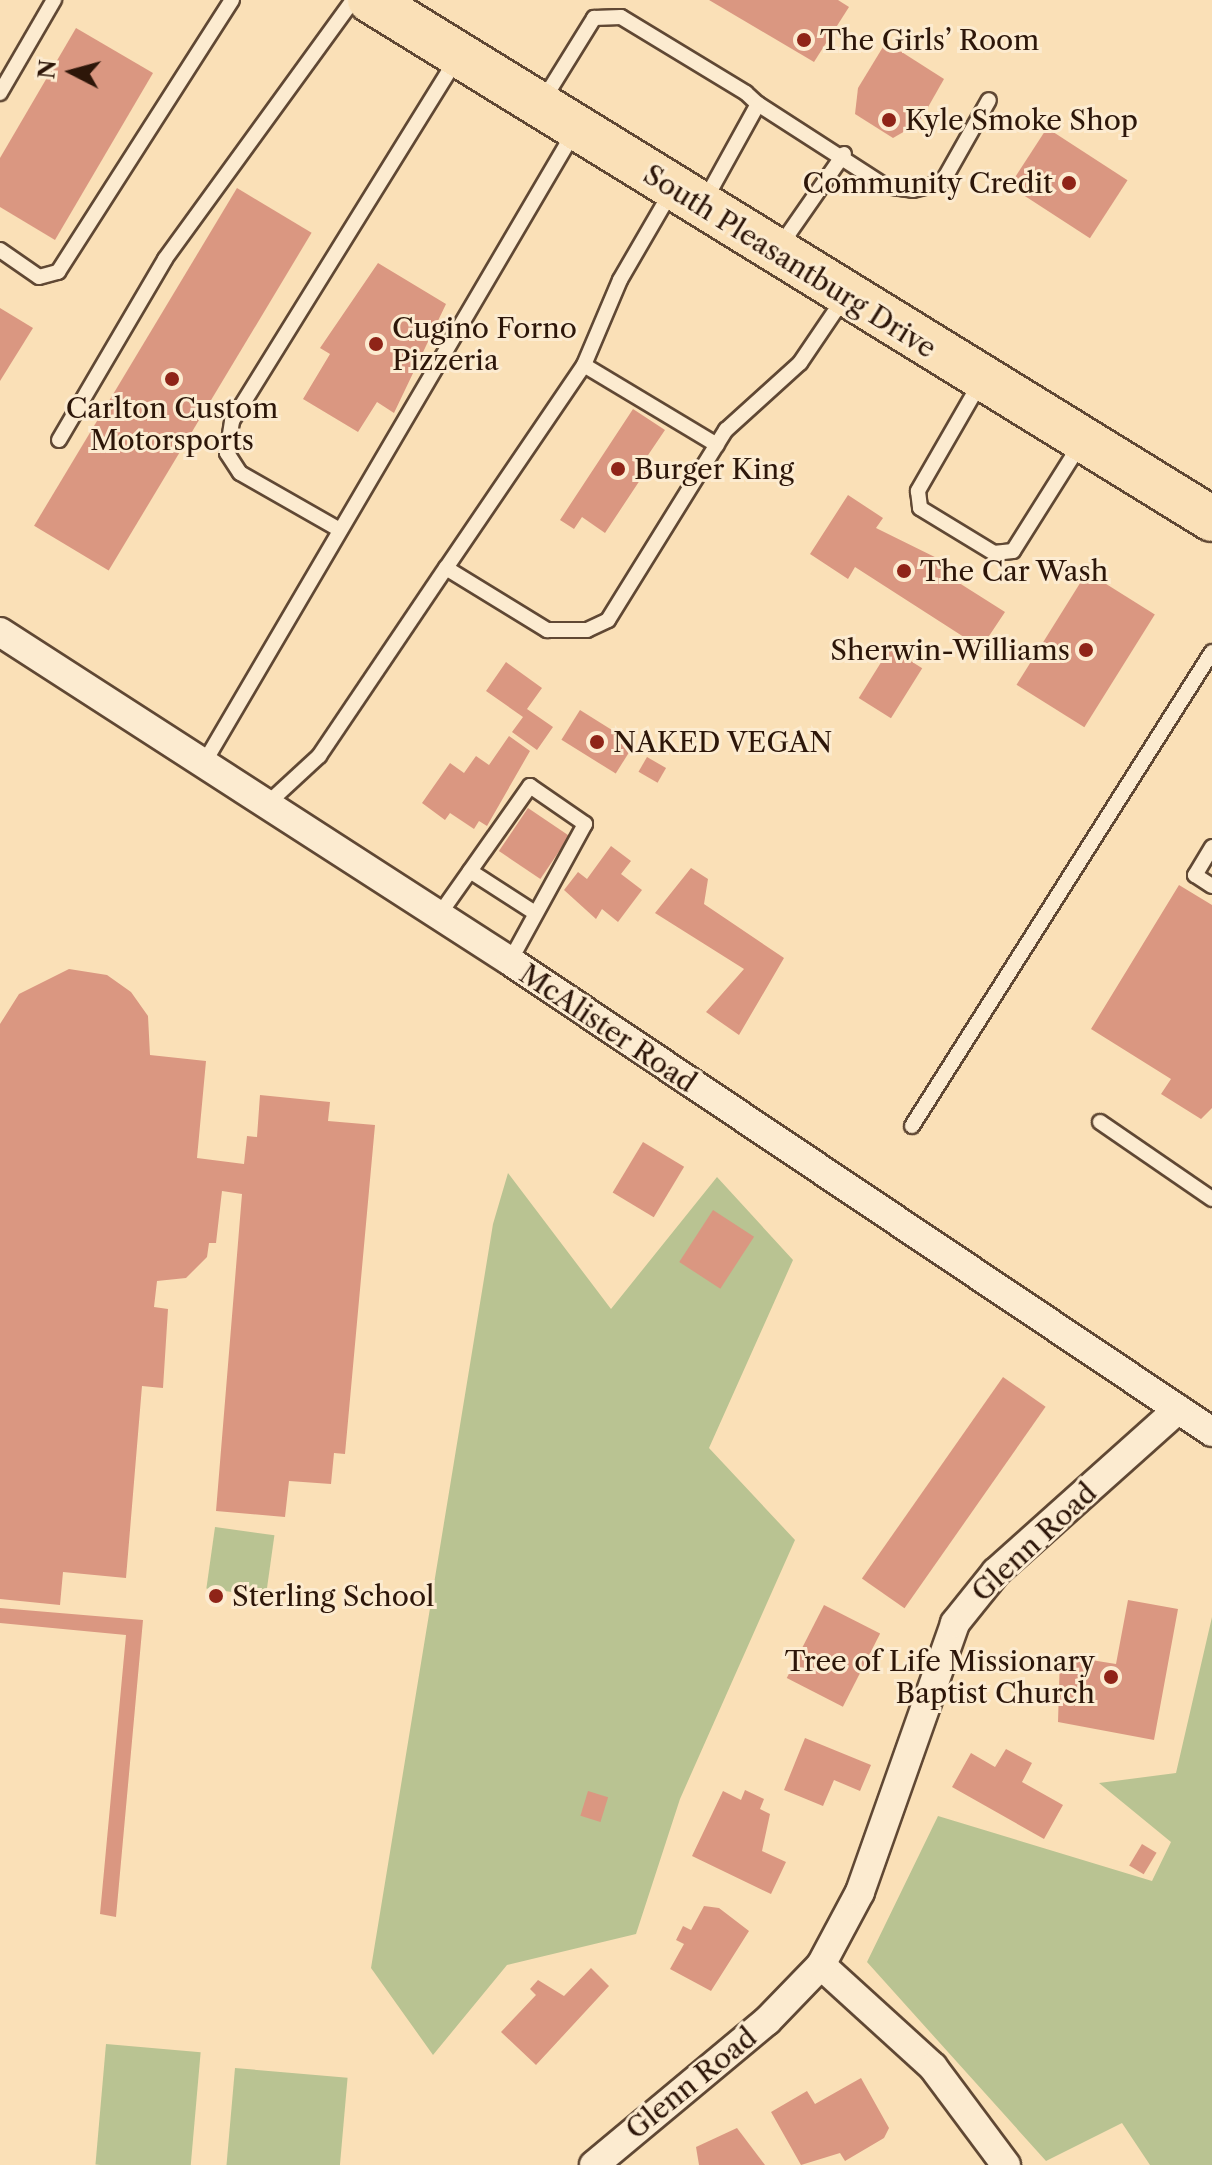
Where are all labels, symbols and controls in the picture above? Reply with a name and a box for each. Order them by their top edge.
place label: The Girls’ Room [820,23,1040,57]
marker: The Girls’ Room [795,31,813,49]
north arrow [32,32,112,112]
text: N [33,59,62,80]
place label: Kyle Smoke Shop [905,103,1138,137]
marker: Kyle Smoke Shop [880,111,898,129]
street label: South Pleasantburg Drive [638,157,942,365]
place label: Community Credit [802,166,1053,200]
marker: Community Credit [1060,174,1078,192]
place label: Cugino Forno Pizzeria [392,311,577,377]
marker: Cugino Forno Pizzeria [367,335,385,353]
marker: Carlton Custom Motorsports [163,370,181,388]
place label: Carlton Custom Motorsports [66,391,278,457]
place label: Burger King [634,452,795,486]
marker: Burger King [609,460,627,478]
place label: The Car Wash [920,554,1110,588]
marker: The Car Wash [895,562,913,580]
place label: Sherwin-Williams [830,633,1070,667]
marker: Sherwin-Williams [1077,641,1095,659]
place label: NAKED VEGAN [613,725,833,759]
marker: NAKED VEGAN [588,733,606,751]
street label: McAlister Road [513,956,703,1100]
street label: Glenn Road [965,1476,1103,1608]
place label: Sterling School [232,1579,434,1613]
marker: Sterling School [207,1587,225,1605]
place label: Tree of Life Missionary Baptist Church [785,1644,1095,1710]
marker: Tree of Life Missionary Baptist Church [1102,1668,1120,1686]
street label: Glenn Road [619,2020,763,2146]

